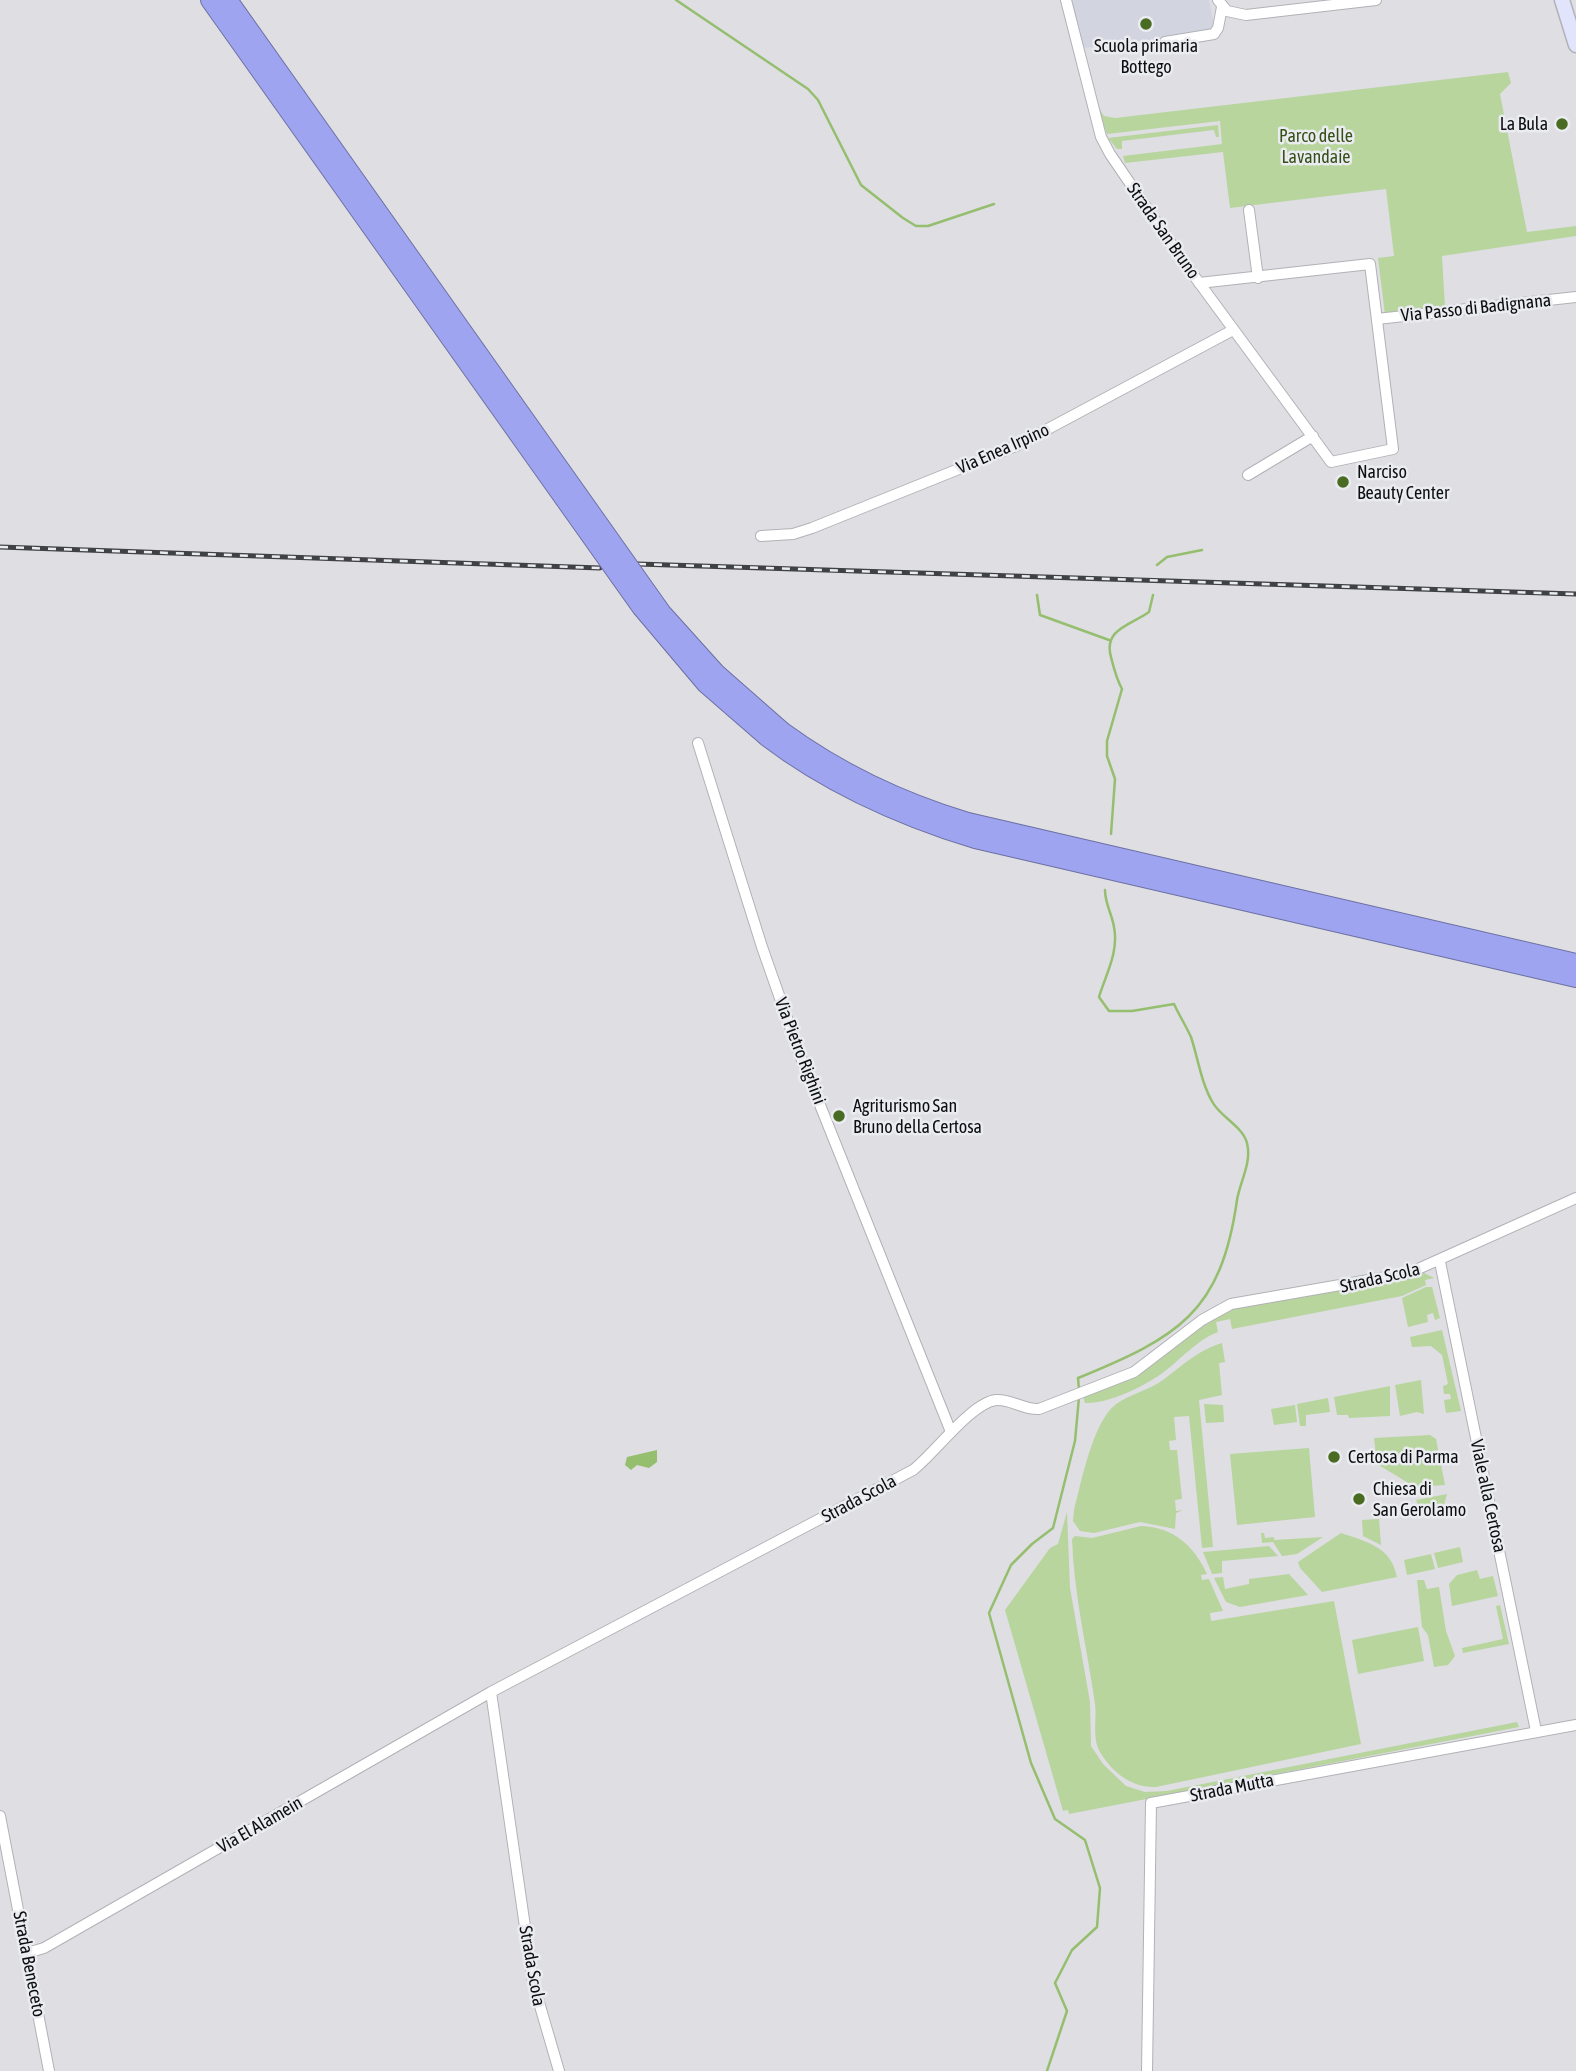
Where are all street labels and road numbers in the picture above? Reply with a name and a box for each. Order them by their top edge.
street label: Strada San Bruno [1122,179,1204,283]
street label: Via Passo di Badignana [1400,289,1552,327]
street label: Via Enea Irpino [953,419,1053,479]
street label: Via Pietro Righini [770,995,830,1107]
street label: Strada Scola [1338,1258,1422,1298]
street label: Viale alla Certosa [1465,1438,1511,1554]
street label: Strada Scola [818,1470,900,1528]
street label: Strada Mutta [1188,1769,1276,1807]
street label: Via El Alamein [214,1792,306,1858]
street label: Strada Beneceto [8,1909,50,2019]
street label: Strada Scola [514,1924,550,2008]

